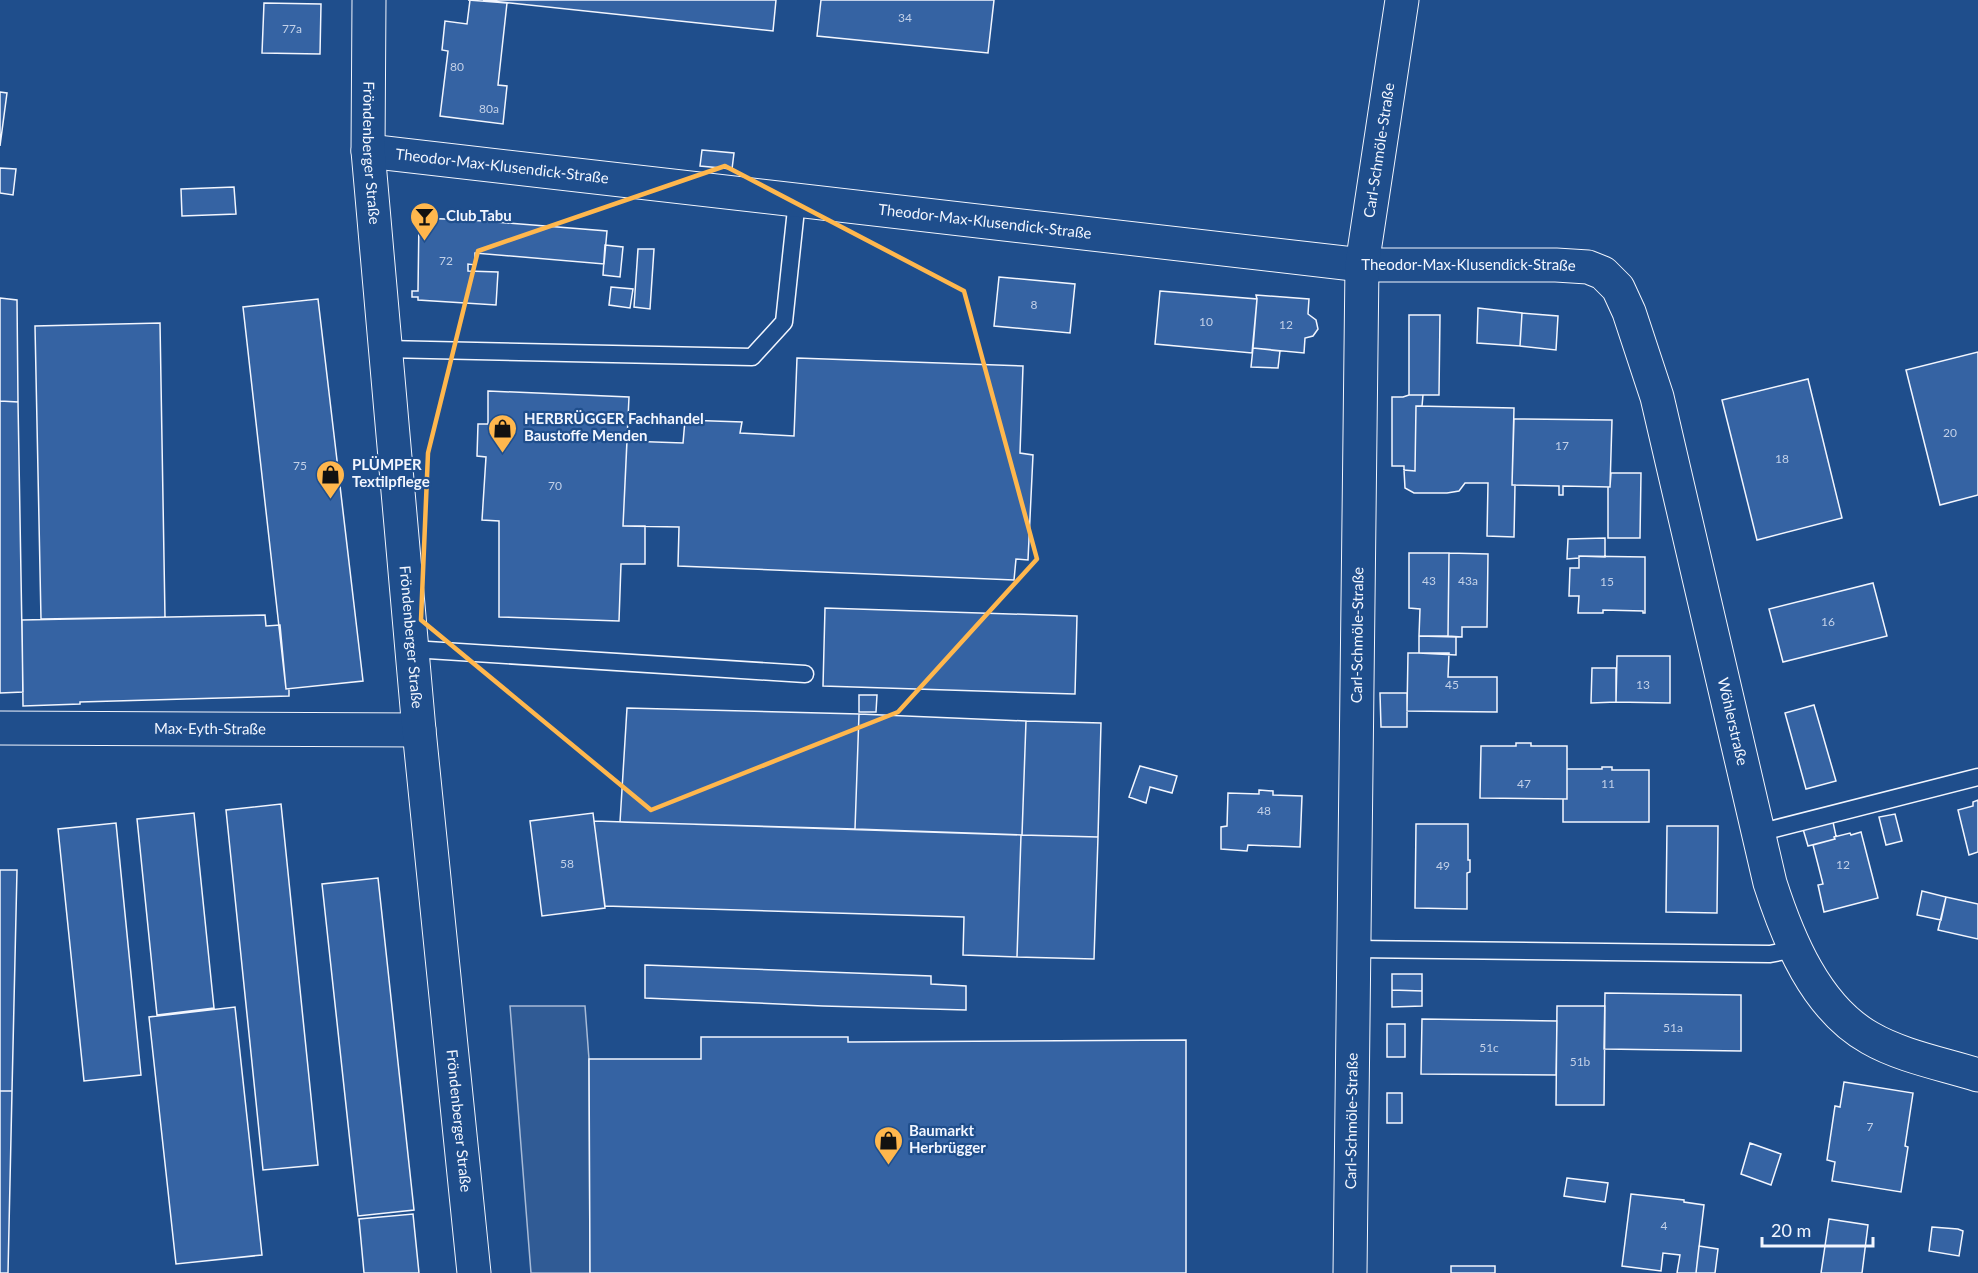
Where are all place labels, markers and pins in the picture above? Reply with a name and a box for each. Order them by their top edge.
bar icon: Club Tabu [409,200,441,242]
place label: Club Tabu [446,206,512,224]
place label: HERBRÜGGER Fachhandel Baustoffe Menden [524,409,704,444]
shop icon: HERBRÜGGER Fachhandel Baustoffe Menden [487,412,519,454]
place label: PLÜMPER Textilpflege [352,455,430,490]
shop icon: PLÜMPER Textilpflege [315,458,347,500]
place label: Baumarkt Herbrügger [909,1121,986,1156]
shop icon: Baumarkt Herbrügger [872,1124,904,1166]

